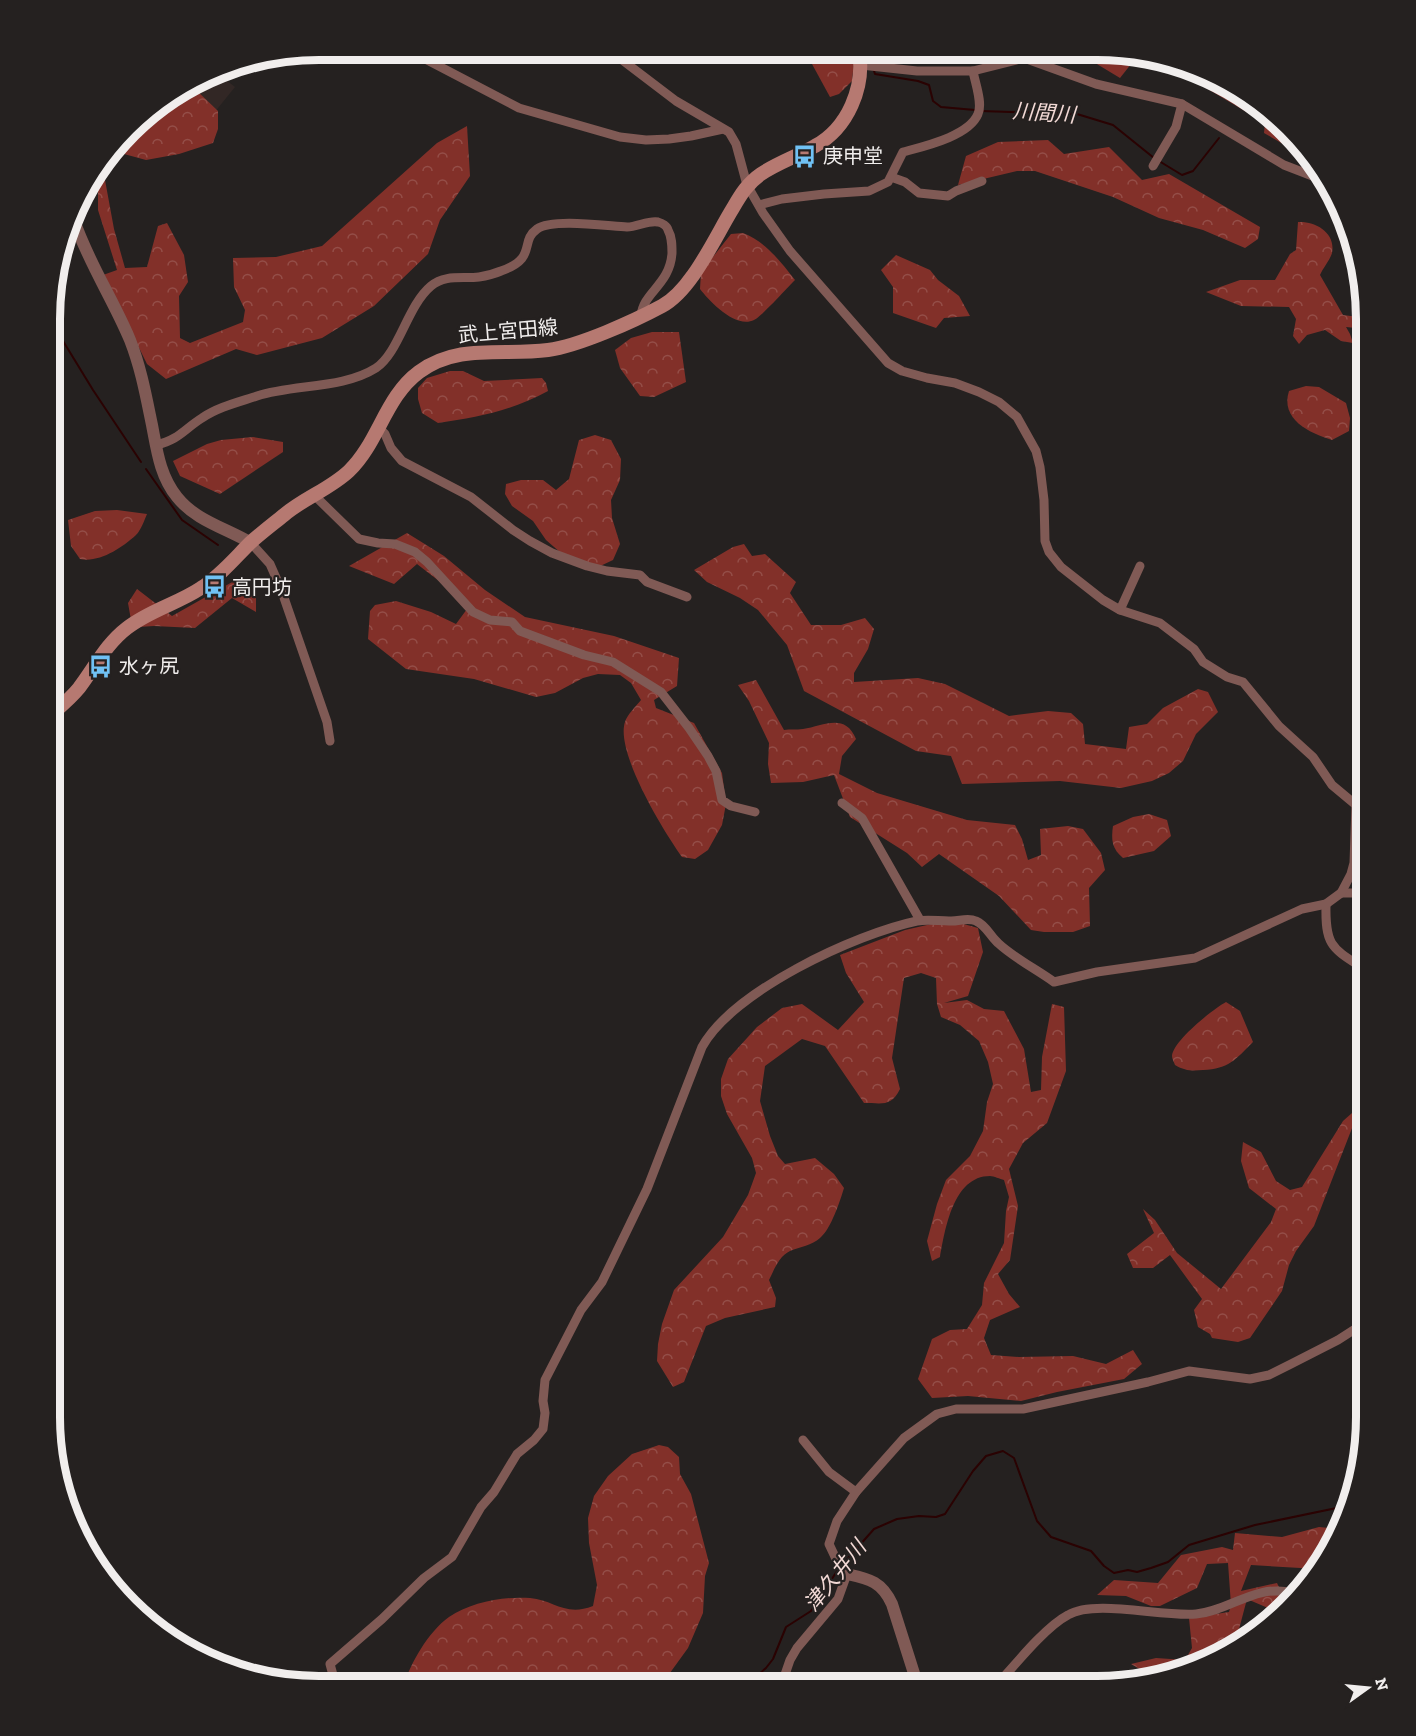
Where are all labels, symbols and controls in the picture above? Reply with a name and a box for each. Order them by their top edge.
water label: 川間川 [1012,98,1078,127]
bus stop icon: 庚申堂 [792,143,818,169]
place label: 庚申堂 [823,144,883,168]
street label: 武上宮田線 [457,315,559,347]
bus stop icon: 高円坊 [201,574,227,600]
place label: 高円坊 [232,575,292,599]
bus stop icon: 水ヶ尻 [88,653,114,679]
place label: 水ヶ尻 [119,654,179,678]
water label: 津久井川 [798,1534,872,1616]
north arrow [1338,1658,1398,1718]
text: N [1371,1676,1393,1693]

